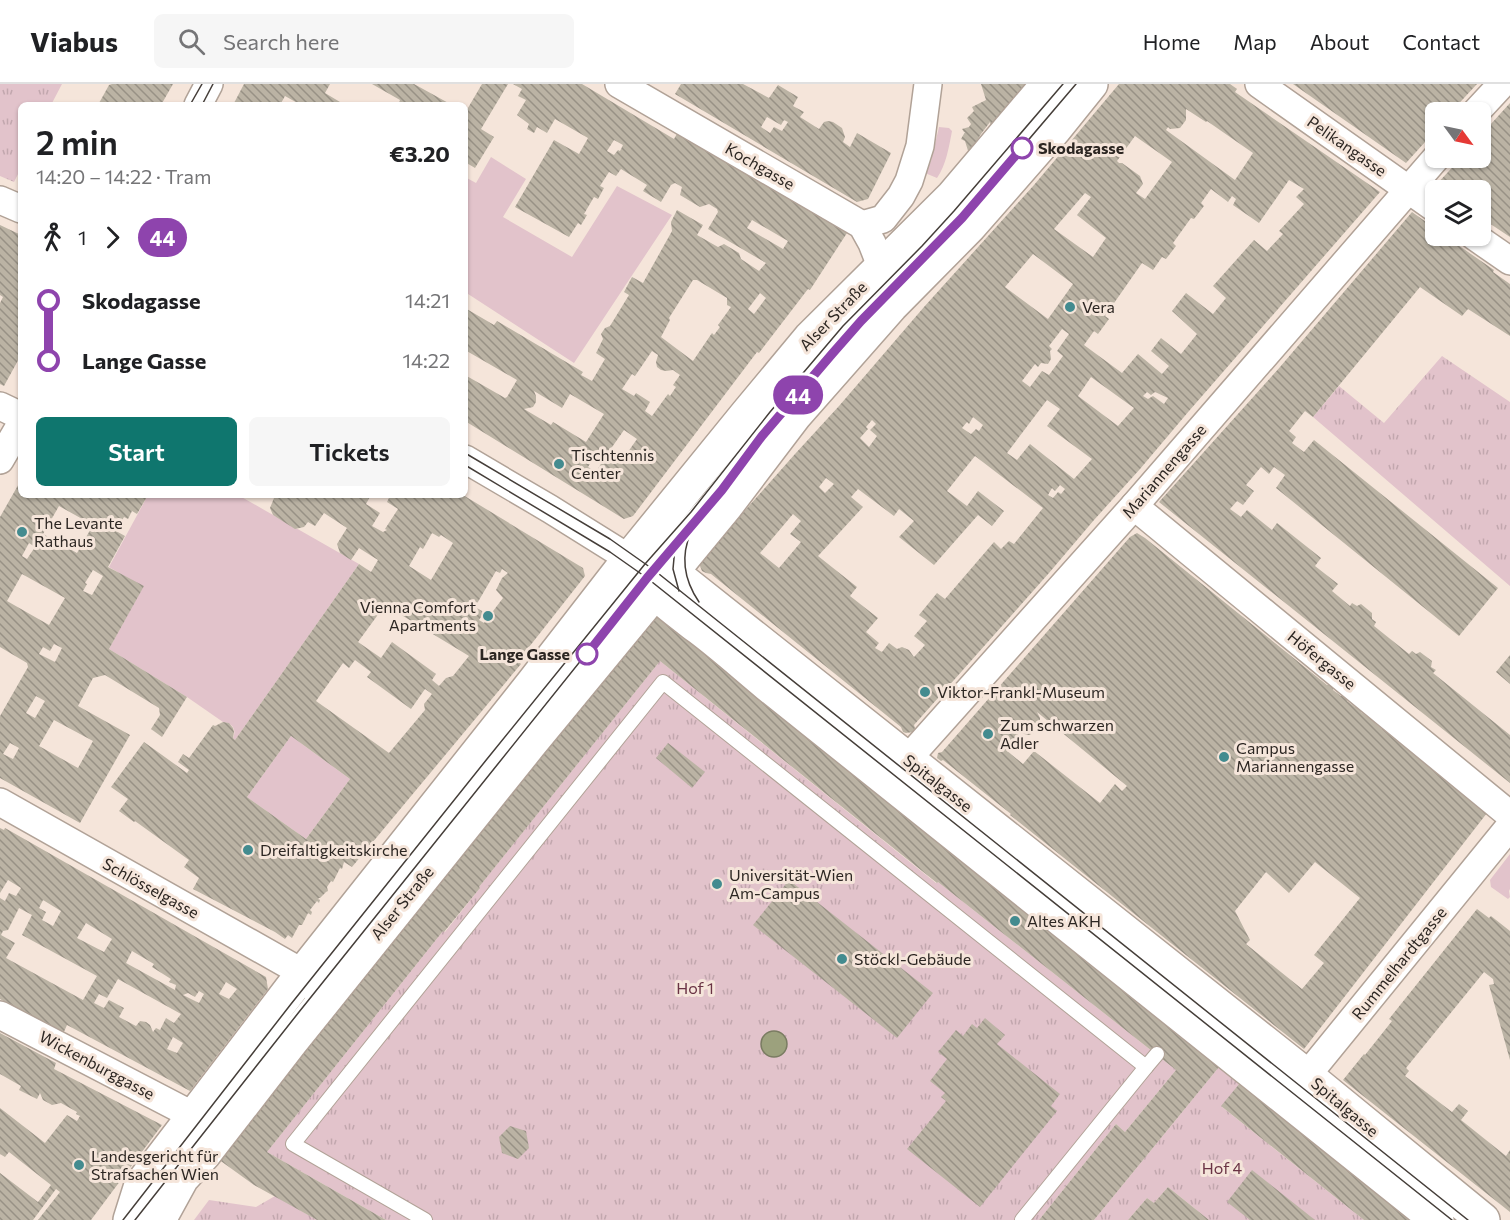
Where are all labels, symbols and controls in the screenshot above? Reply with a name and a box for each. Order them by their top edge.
search box [154,14,574,68]
text: Viabus [30,24,118,58]
icon: search [175,25,208,58]
text: Search here [223,28,339,55]
text: Home [1143,29,1200,54]
text: Map [1233,29,1277,54]
text: About [1310,29,1369,54]
text: Contact [1402,29,1480,54]
north arrow [1425,102,1491,168]
map controls [1425,102,1491,246]
street label: Pelikangasse [1304,111,1391,180]
text: 2 min [36,121,118,162]
marker: Skodagasse [1011,137,1033,159]
street label: Kochgasse [722,138,798,193]
place label: Skodagasse [1038,138,1124,157]
text: €3.20 [389,140,450,167]
text: 14:20 – 14:22 · Tram [36,164,211,188]
button: layers [1425,180,1491,246]
icon: walk [36,221,69,254]
icon: forward [96,221,129,254]
text: 1 [78,225,87,249]
text: 44 [150,225,175,250]
street label: Alser Straße [795,277,870,354]
text: Skodagasse [82,287,201,314]
text: 14:21 [405,288,450,312]
place label: Vera [1082,297,1115,316]
marker: Vera [1063,300,1077,314]
text: Lange Gasse [82,347,206,374]
text: 14:22 [403,348,450,372]
line badge: 44 [771,376,825,414]
text: 44 [785,383,811,408]
button: Start [36,417,237,486]
button: Tickets [249,417,450,486]
street label: Mariannengasse [1118,420,1210,522]
place label: Tischtennis Center [571,445,654,482]
marker: Tischtennis Center [552,457,566,471]
place label: The Levante Rathaus [34,513,123,550]
marker: The Levante Rathaus [15,525,29,539]
place label: Vienna Comfort Apartments [360,597,476,634]
marker: Vienna Comfort Apartments [481,609,495,623]
street label: Höfergasse [1284,626,1360,693]
marker: Lange Gasse [576,643,598,665]
place label: Lange Gasse [480,644,570,663]
place label: Viktor-Frankl-Museum [937,682,1105,701]
marker: Viktor-Frankl-Museum [918,685,932,699]
place label: Zum schwarzen Adler [1000,715,1114,752]
marker: Zum schwarzen Adler [981,727,995,741]
place label: Campus Mariannengasse [1236,738,1354,775]
street label: Spitalgasse [900,750,976,815]
marker: Campus Mariannengasse [1217,750,1231,764]
place label: Dreifaltigkeitskirche [260,840,408,859]
marker: Dreifaltigkeitskirche [241,843,255,857]
street label: Schlösselgasse [100,853,203,922]
street label: Alser Straße [366,862,437,943]
place label: Universität-Wien Am-Campus [729,865,853,902]
marker: Universität-Wien Am-Campus [710,877,724,891]
street label: Rummelhardtgasse [1347,903,1450,1023]
place label: Altes AKH [1027,911,1101,930]
marker: Altes AKH [1008,914,1022,928]
place label: Stöckl-Gebäude [854,949,971,968]
marker: Stöckl-Gebäude [835,952,849,966]
park label: Hof 1 [676,978,714,997]
street label: Wickenburggasse [36,1026,158,1103]
street label: Spitalgasse [1308,1073,1383,1140]
place label: Landesgericht für Strafsachen Wien [91,1146,219,1183]
marker: Landesgericht für Strafsachen Wien [72,1158,86,1172]
park label: Hof 4 [1202,1158,1243,1177]

